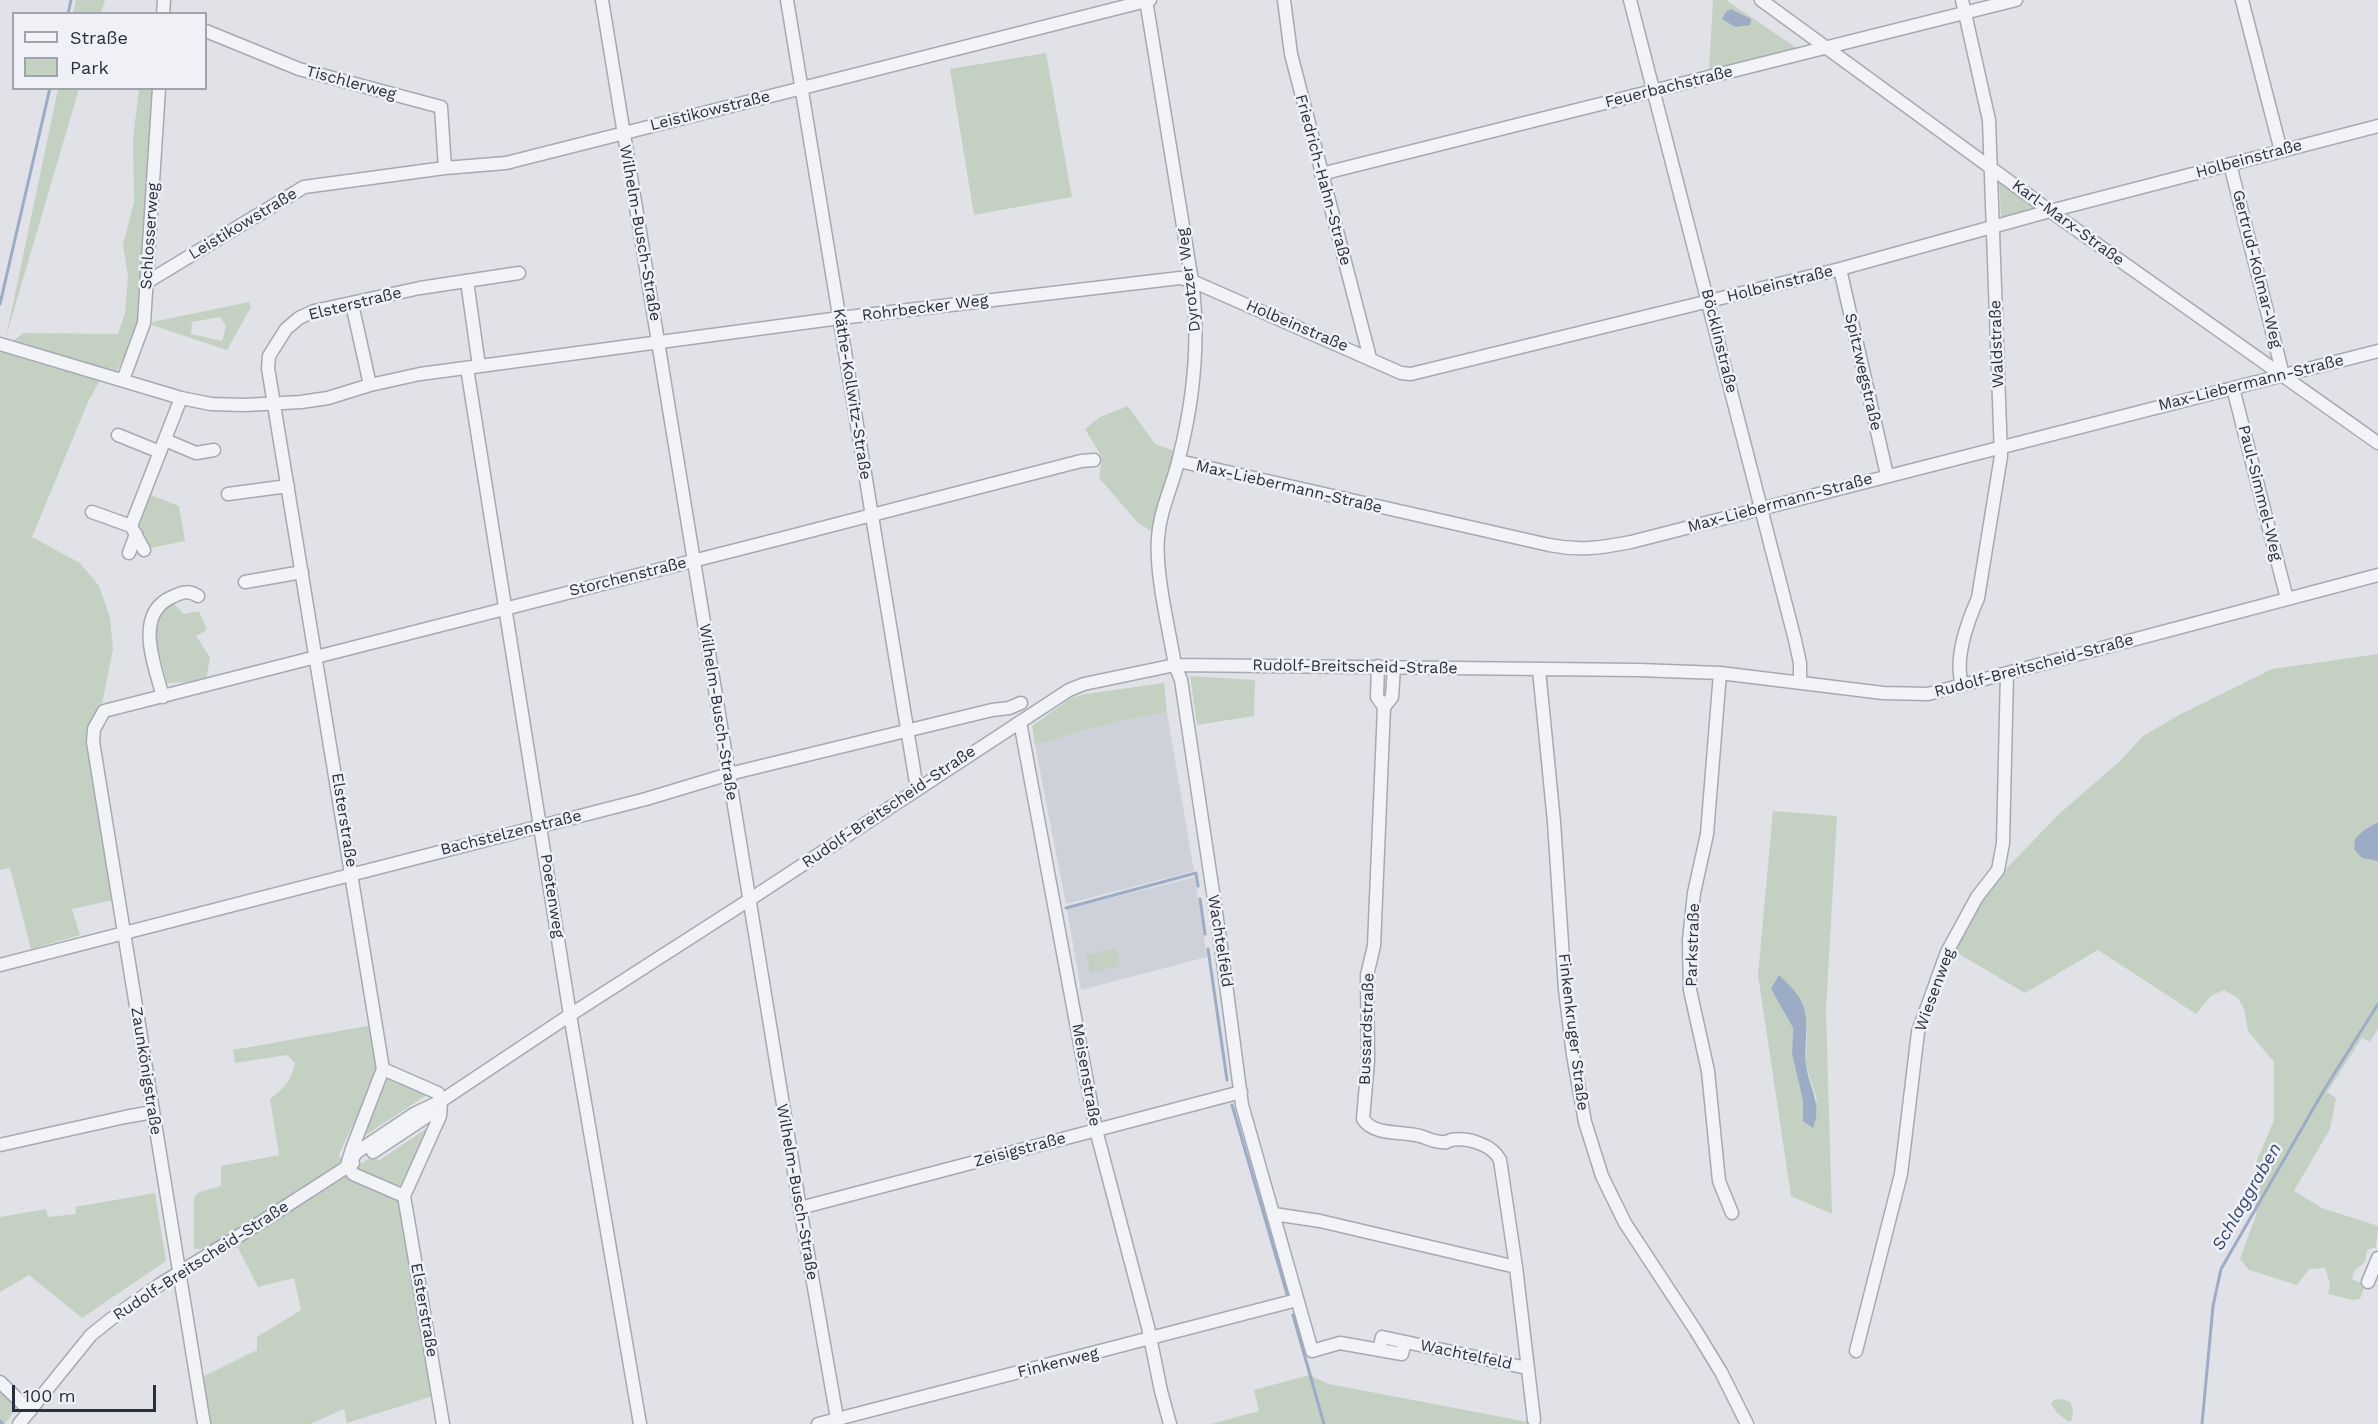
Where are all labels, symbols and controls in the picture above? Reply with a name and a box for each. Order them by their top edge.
legend [12,12,207,90]
text: Straße [70,27,128,48]
text: Park [70,57,109,78]
street label: Tischlerweg [304,62,398,104]
street label: Feuerbachstraße [1603,62,1735,112]
street label: Leistikowstraße [648,87,772,135]
street label: Friedrich-Hahn-Straße [1291,92,1355,268]
street label: Holbeinstraße [2194,136,2304,182]
street label: Wilhelm-Busch-Straße [615,143,665,323]
street label: Karl-Marx-Straße [2008,176,2128,270]
street label: Schlosserweg [137,182,163,290]
street label: Leistikowstraße [185,184,301,264]
street label: Gertrud-Kolmar-Weg [2228,188,2286,350]
street label: Dyrotzer Weg [1173,227,1205,333]
street label: Holbeinstraße [1725,261,1835,307]
street label: Elsterstraße [306,283,404,325]
street label: Böcklinstraße [1697,287,1741,395]
street label: Rohrbecker Weg [861,291,989,325]
street label: Holbeinstraße [1243,296,1351,356]
street label: Waldstraße [1986,300,2008,388]
street label: Käthe-Kollwitz-Straße [829,307,875,481]
street label: Spitzwegstraße [1840,311,1886,433]
street label: Max-Liebermann-Straße [2156,351,2346,415]
street label: Paul-Simmel-Weg [2234,423,2286,563]
street label: Max-Liebermann-Straße [1194,456,1384,518]
street label: Max-Liebermann-Straße [1685,469,1875,537]
street label: Storchenstraße [567,553,689,601]
street label: Wilhelm-Busch-Straße [695,622,741,802]
street label: Rudolf-Breitscheid-Straße [1932,630,2136,702]
street label: Rudolf-Breitscheid-Straße [1252,656,1458,678]
street label: Rudolf-Breitscheid-Straße [799,742,979,872]
street label: Elsterstraße [327,771,361,869]
street label: Bachstelzenstraße [438,806,584,860]
street label: Poetenweg [536,853,568,939]
street label: Wachtelfeld [1203,893,1237,989]
street label: Parkstraße [1682,903,1704,987]
street label: Wiesenweg [1911,946,1959,1034]
street label: Finkenkruger Straße [1554,952,1592,1112]
street label: Bussardstraße [1355,973,1379,1085]
street label: Zaunkönigstraße [126,1006,166,1136]
street label: Meisenstraße [1067,1022,1105,1128]
street label: Wilhelm-Busch-Straße [772,1102,822,1282]
street label: Zeisigstraße [972,1129,1068,1171]
water label: Schlaggraben [2208,1139,2286,1255]
street label: Rudolf-Breitscheid-Straße [110,1197,292,1325]
street label: Elsterstraße [406,1261,442,1359]
street label: Wachtelfeld [1418,1336,1514,1374]
street label: Finkenweg [1016,1344,1100,1382]
scale bar [15,1373,159,1411]
text: 100 m [23,1385,76,1406]

